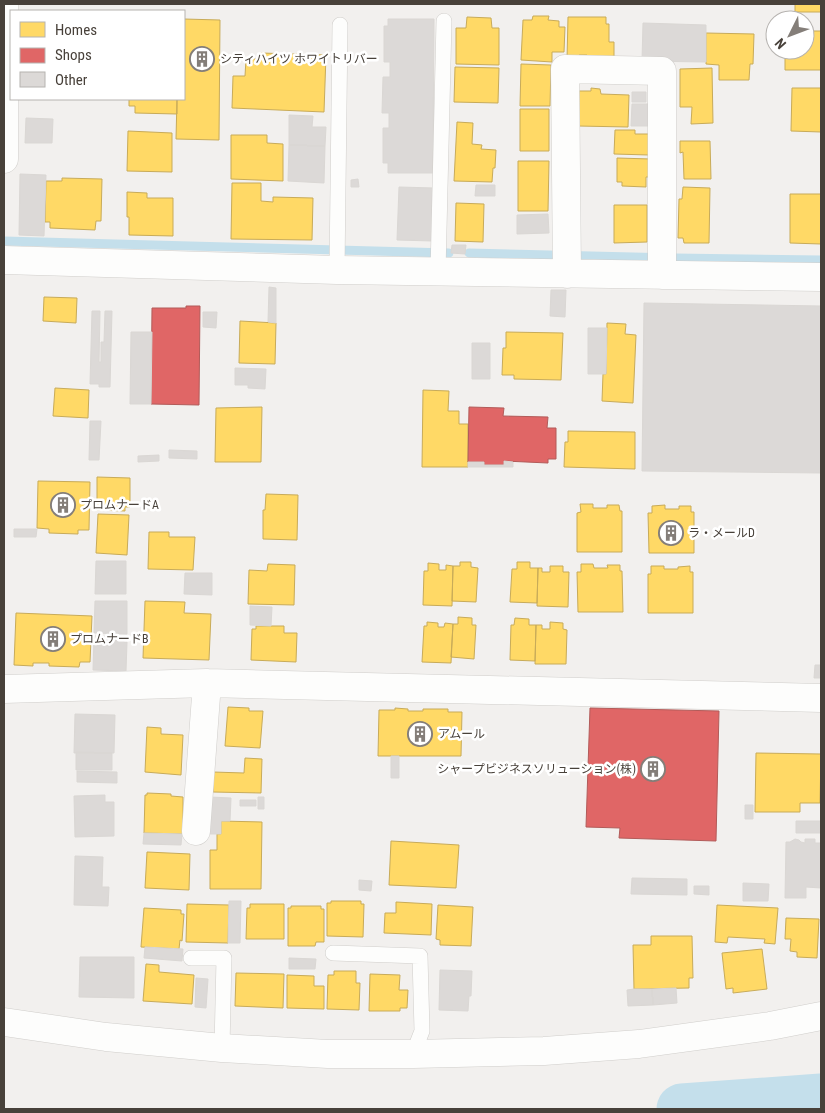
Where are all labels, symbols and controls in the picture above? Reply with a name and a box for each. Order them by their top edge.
legend [10,10,185,100]
north arrow [765,10,815,60]
text: Homes [55,21,97,39]
text: N [772,35,789,52]
text: Shops [55,46,92,64]
building icon: シティハイツ ホワイトリバー [189,46,215,72]
place label: シティハイツ ホワイトリバー [220,52,378,66]
text: Other [55,71,88,89]
building icon: プロムナードA [50,492,76,518]
place label: プロムナードA [80,498,159,512]
building icon: ラ・メールD [658,520,684,546]
place label: ラ・メールD [688,526,755,540]
building icon: プロムナードB [40,626,66,652]
place label: プロムナードB [70,632,149,646]
building icon: アムール [407,721,433,747]
place label: アムール [438,727,485,741]
building icon: シャープビジネスソリューション(株) [640,756,666,782]
place label: シャープビジネスソリューション(株) [437,762,636,776]

